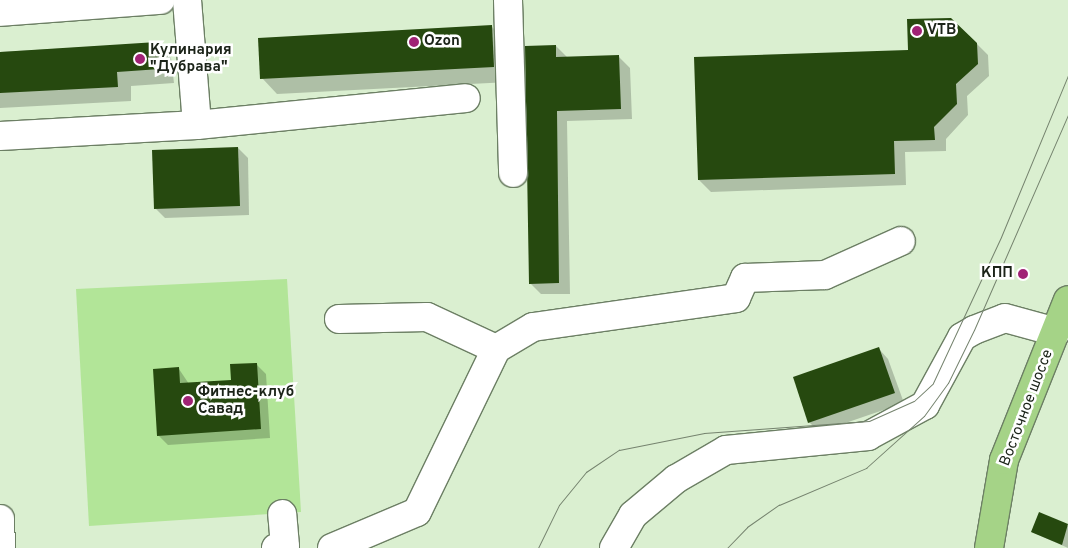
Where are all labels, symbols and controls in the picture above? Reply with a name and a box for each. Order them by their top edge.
place label: VTB [927,22,956,40]
marker: VTB [911,25,923,37]
place label: Ozon [424,33,460,51]
marker: Ozon [408,36,420,48]
place label: Кулинария "Дубрава" [150,41,232,76]
marker: Кулинария "Дубрава" [134,53,146,65]
place label: КПП [981,265,1013,283]
marker: КПП [1017,268,1029,280]
street label: Восточное шоссе [997,347,1057,469]
place label: Фитнес-клуб Савад [198,383,294,418]
marker: Фитнес-клуб Савад [182,395,194,407]

